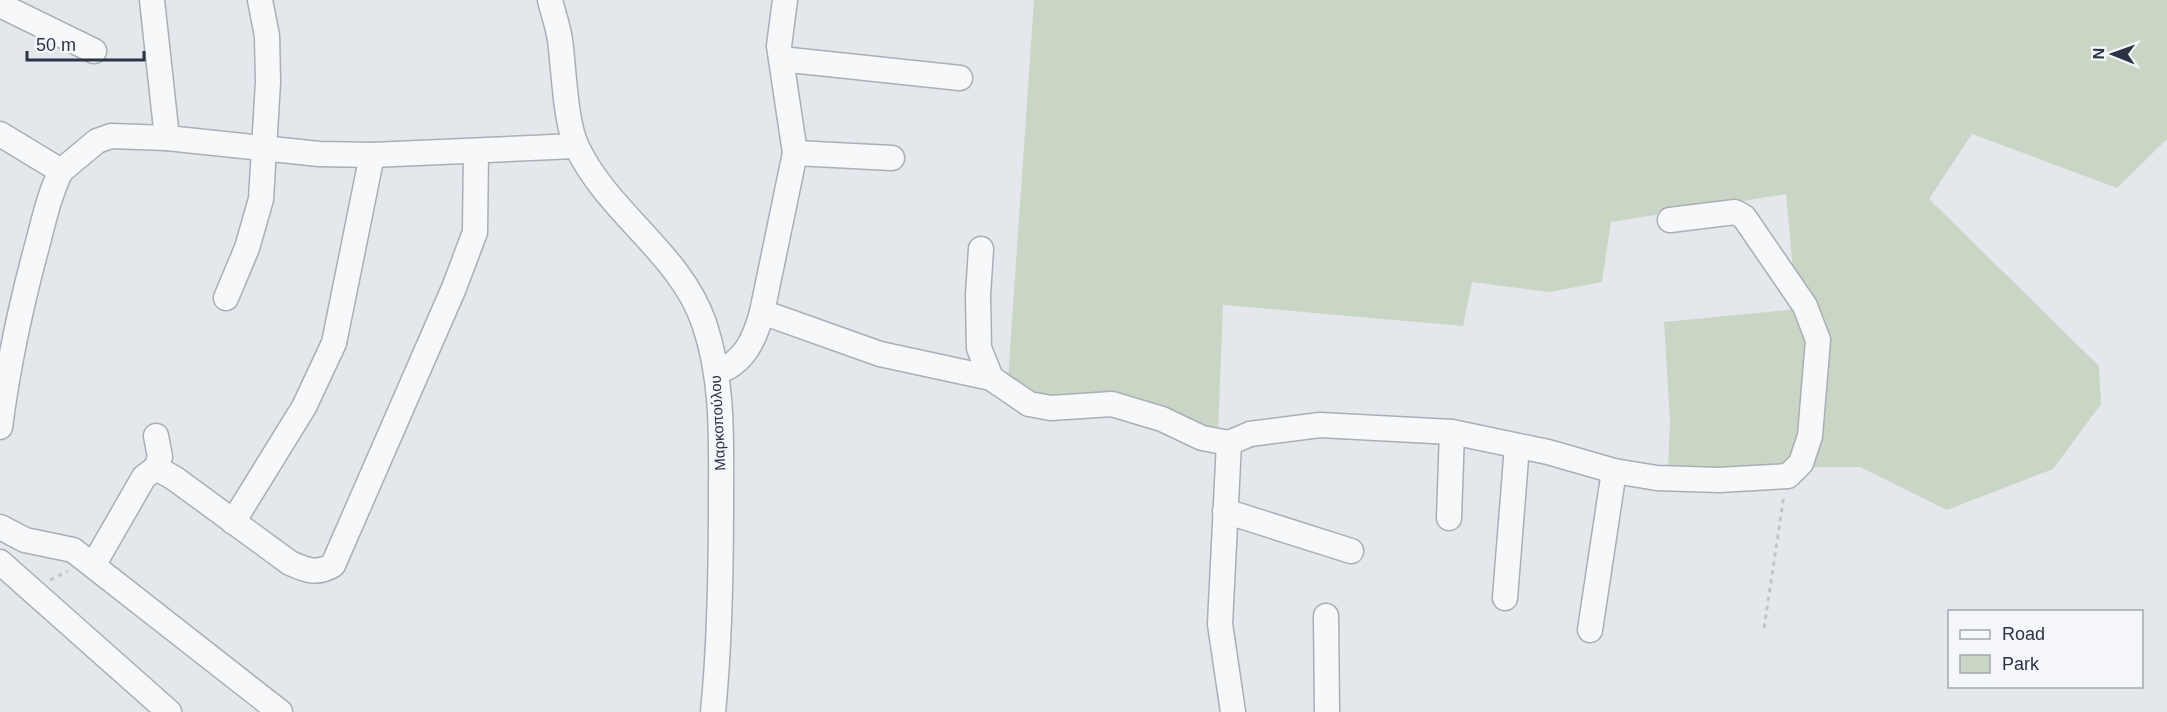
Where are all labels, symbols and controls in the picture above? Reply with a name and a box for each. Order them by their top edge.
scale bar [27,24,144,62]
north arrow [2083,24,2143,84]
text: 50 m [36,35,76,55]
text: N [2090,48,2107,60]
street label: Μαρκοπούλου [707,375,728,471]
legend [1948,610,2143,688]
text: Road [2002,624,2045,644]
text: Park [2002,654,2040,674]

